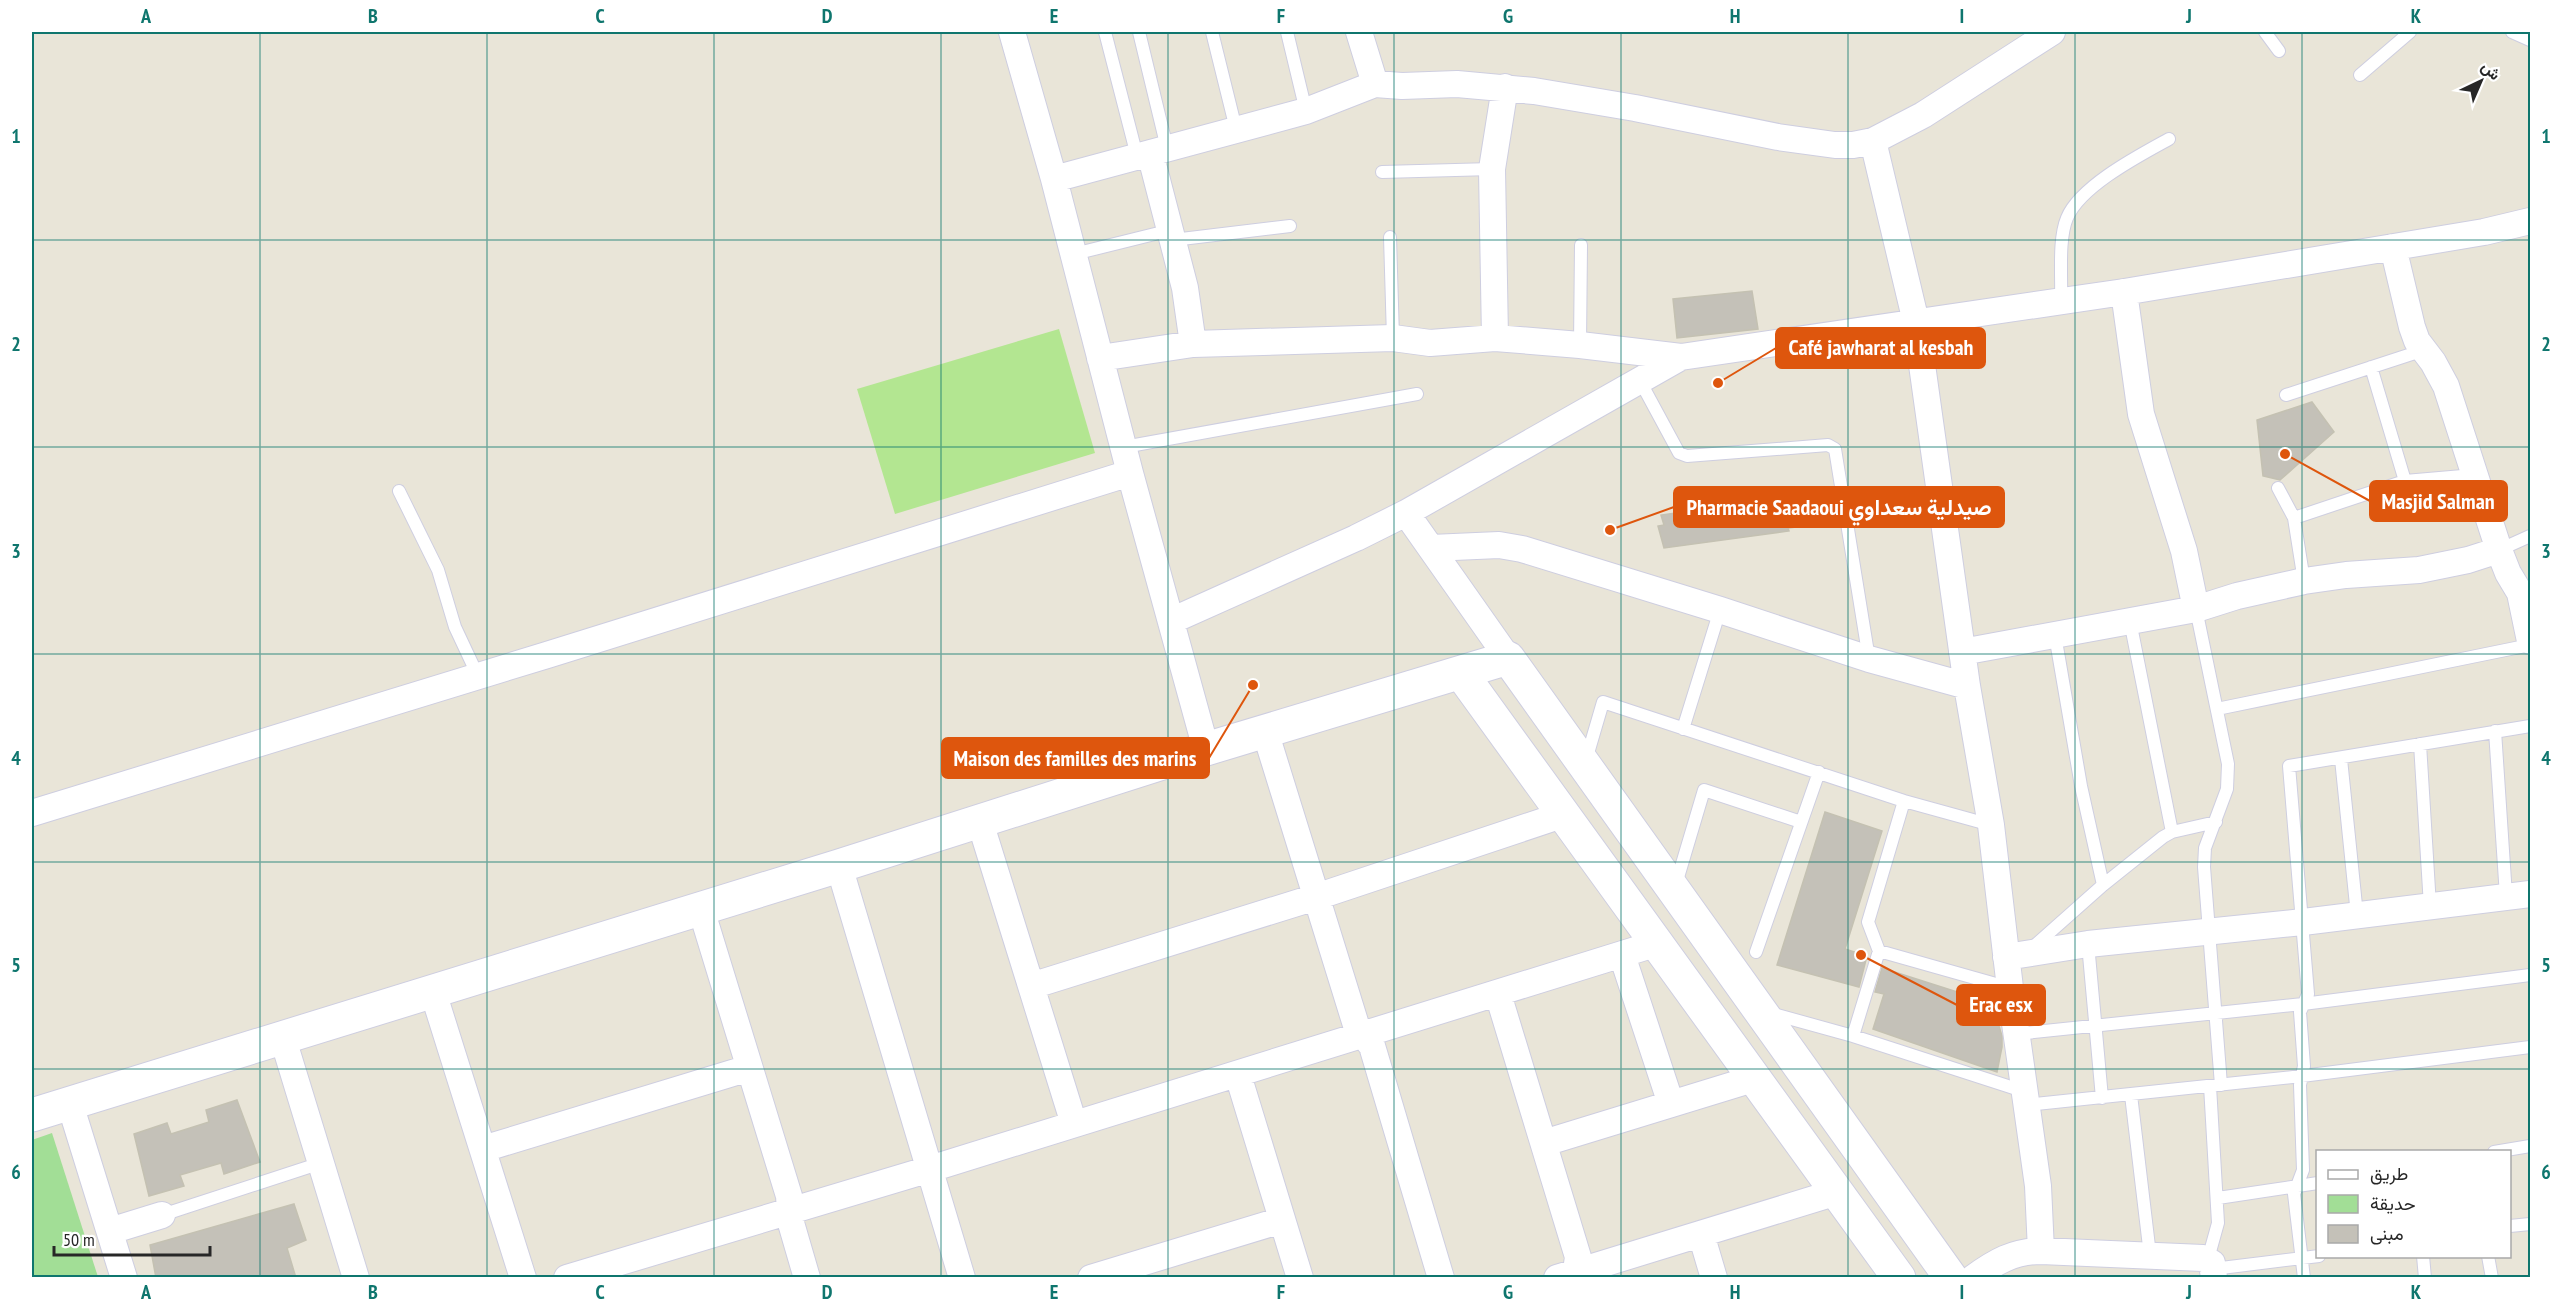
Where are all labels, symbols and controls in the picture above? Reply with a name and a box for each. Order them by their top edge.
text: A [140,3,152,29]
text: B [368,3,378,29]
text: C [595,3,605,29]
text: D [822,3,833,29]
text: E [1050,3,1058,29]
text: F [1277,3,1285,29]
text: G [1503,3,1513,29]
text: H [1730,3,1740,29]
text: I [1960,3,1964,29]
text: J [2185,3,2192,29]
text: K [2411,3,2422,29]
north arrow [2451,51,2511,111]
text: ش [2478,56,2505,84]
text: 1 [11,123,21,149]
text: 1 [2541,123,2551,149]
callout: Café jawharat al kesbah [1776,328,1985,368]
text: 2 [11,331,21,357]
text: 2 [2541,331,2551,357]
text: Café jawharat al kesbah [1789,333,1974,361]
callout: Masjid Salman [2370,481,2507,521]
callout: Pharmacie Saadaoui صيدلية سعداوي [1674,487,2004,527]
text: Masjid Salman [2381,487,2495,515]
text: Pharmacie Saadaoui صيدلية سعداوي [1686,493,1992,526]
text: 3 [11,538,21,564]
text: 3 [2541,538,2551,564]
callout: Maison des familles des marins [942,738,1209,778]
text: Maison des familles des marins [954,744,1197,772]
text: 4 [11,745,21,771]
text: 4 [2541,745,2551,771]
text: 5 [11,952,21,978]
text: 5 [2541,952,2551,978]
callout: Erac esx [1957,985,2045,1025]
text: Erac esx [1969,990,2033,1018]
legend [2316,1150,2511,1258]
text: 6 [11,1159,21,1185]
text: 6 [2541,1159,2551,1185]
text: طريق [2370,1162,2408,1185]
text: حديقة [2370,1192,2416,1215]
scale bar [54,1219,210,1257]
text: مبنى [2370,1222,2404,1245]
text: 50 m [63,1228,95,1251]
text: A [140,1279,152,1305]
text: B [368,1279,378,1305]
text: C [595,1279,605,1305]
text: D [822,1279,833,1305]
text: E [1050,1279,1058,1305]
text: F [1277,1279,1285,1305]
text: G [1503,1279,1513,1305]
text: H [1730,1279,1740,1305]
text: I [1960,1279,1964,1305]
text: J [2185,1279,2192,1305]
text: K [2411,1279,2422,1305]

